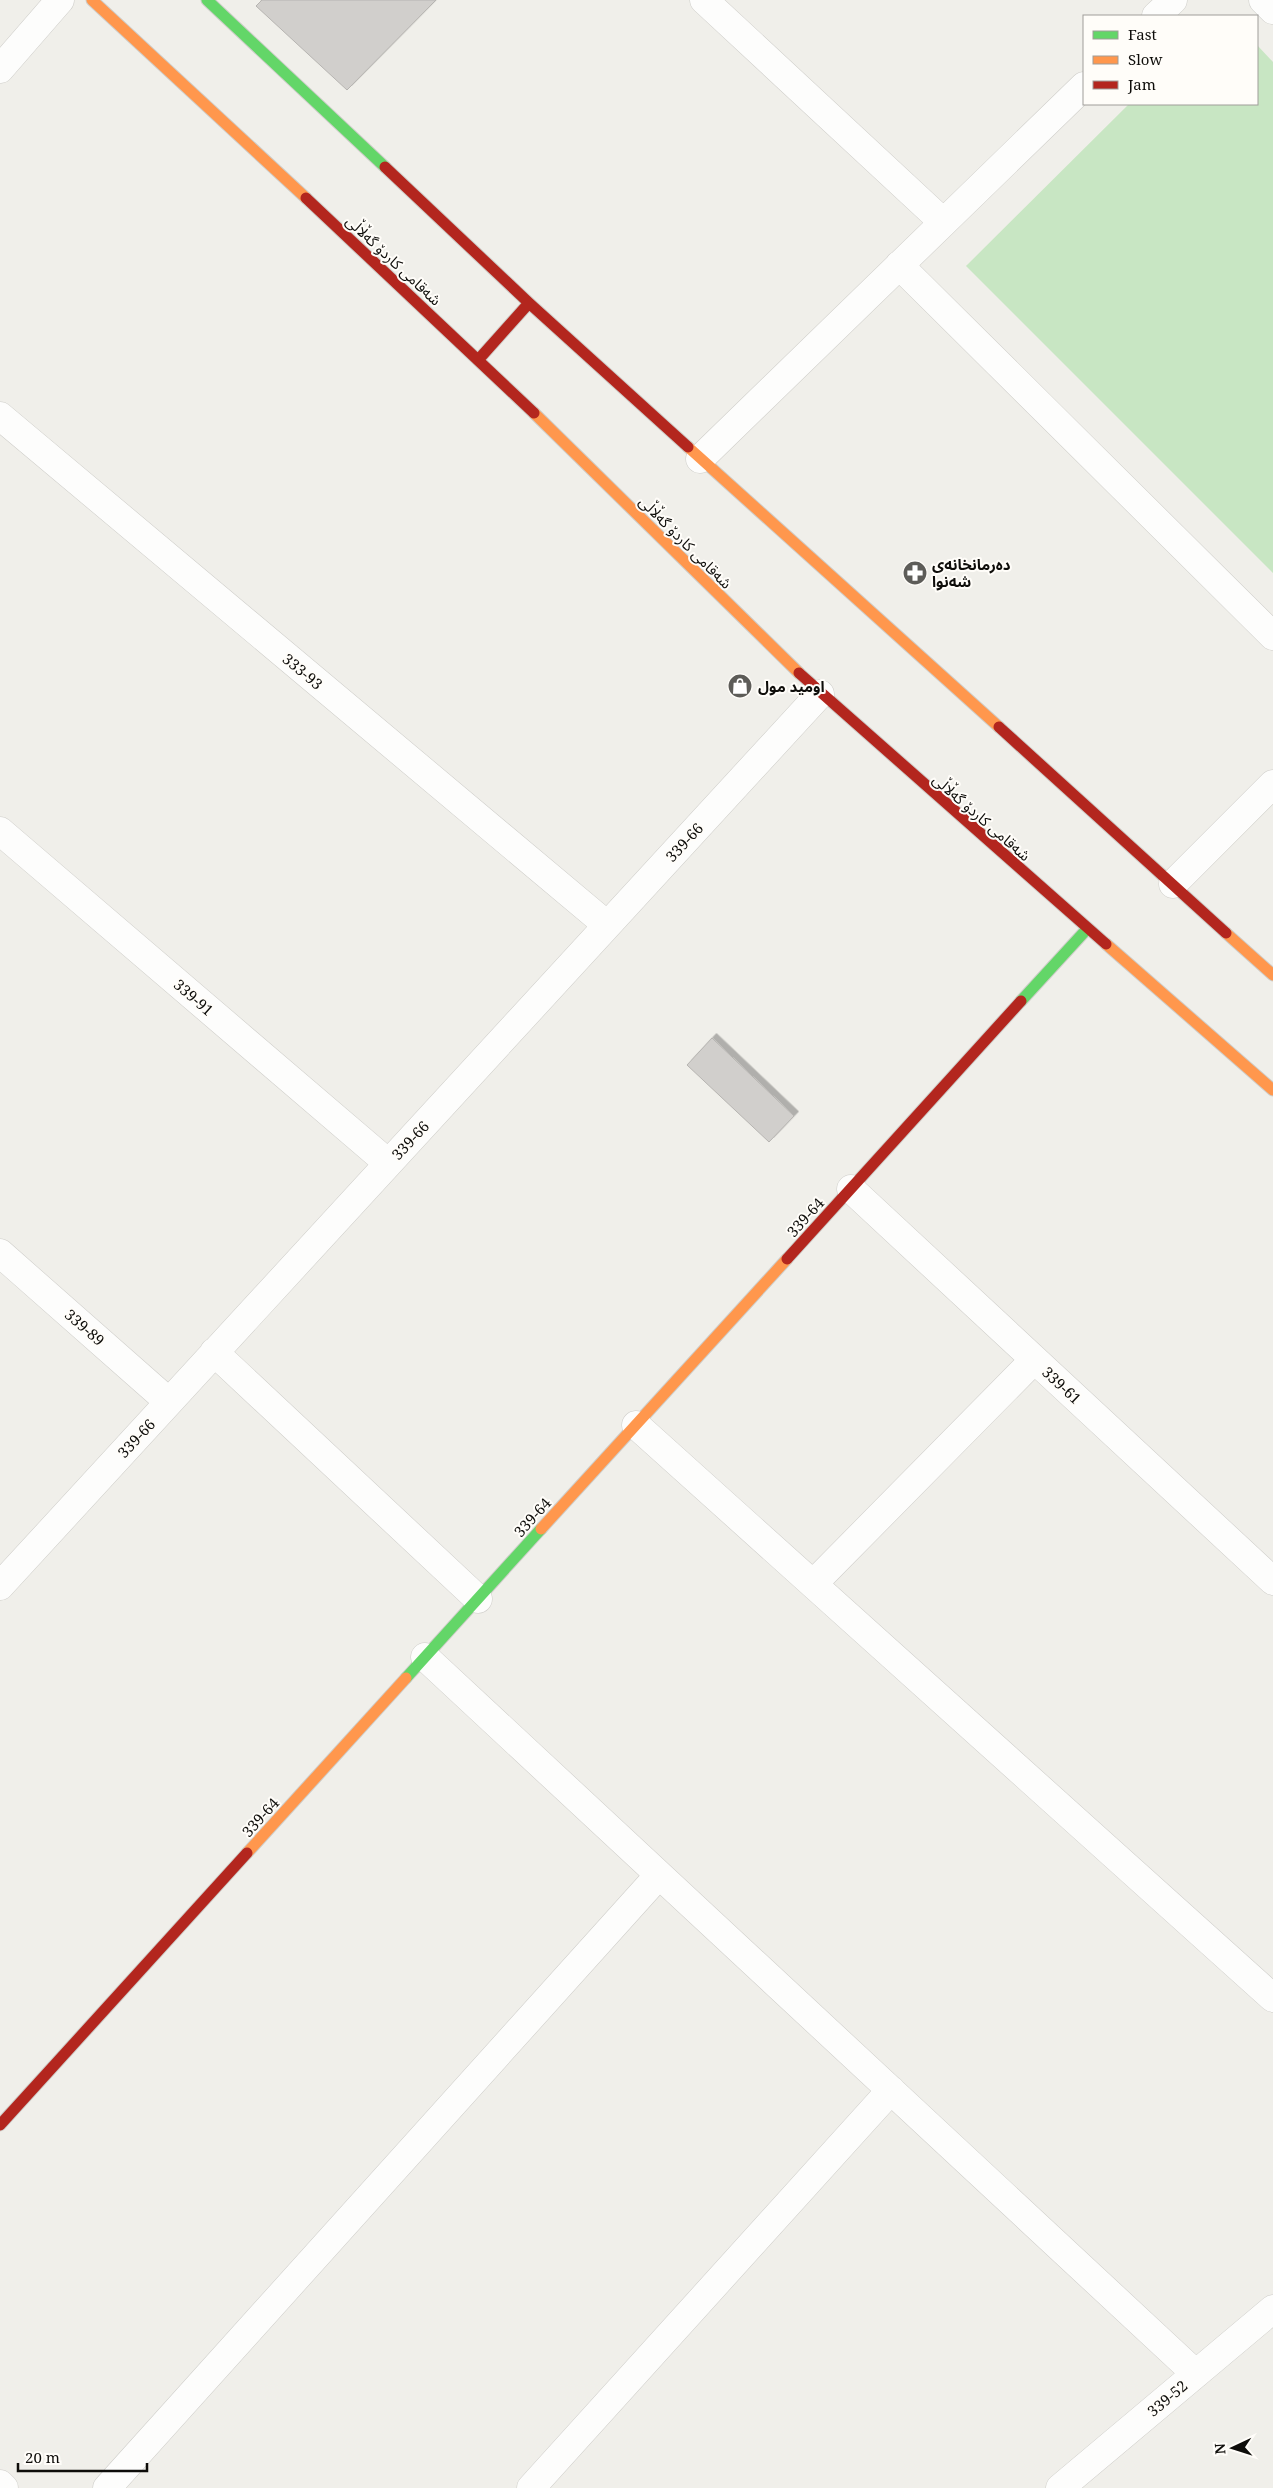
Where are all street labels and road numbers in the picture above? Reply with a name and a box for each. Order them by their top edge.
street label: شەقامی کاردۆ گەڵاڵی [342,210,446,310]
street label: شەقامی کاردۆ گەڵاڵی [635,491,737,593]
street label: 333-93 [279,648,327,694]
street label: شەقامی کاردۆ گەڵاڵی [929,769,1035,865]
street label: 339-66 [661,818,707,866]
street label: 339-91 [170,974,218,1020]
street label: 339-66 [387,1116,433,1164]
street label: 339-64 [782,1193,828,1241]
street label: 339-89 [61,1304,109,1350]
street label: 339-61 [1038,1362,1086,1408]
street label: 339-66 [113,1414,159,1462]
street label: 339-64 [509,1493,555,1541]
street label: 339-64 [237,1793,283,1841]
street label: 339-52 [1143,2375,1191,2421]

